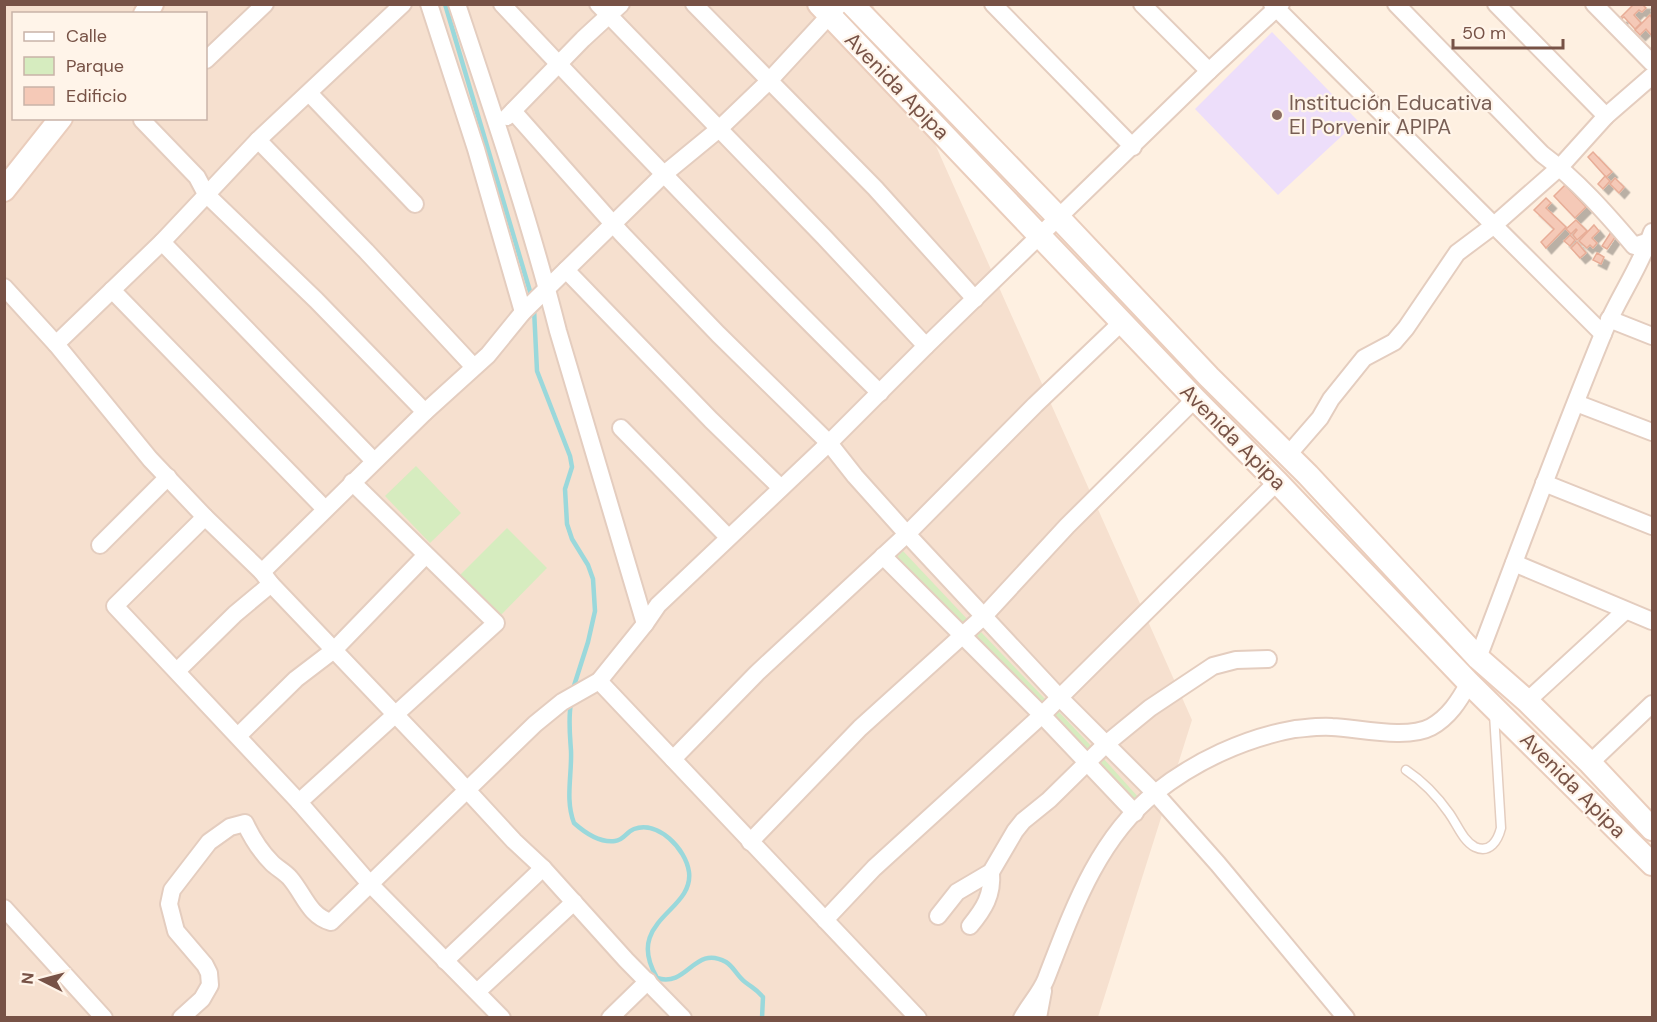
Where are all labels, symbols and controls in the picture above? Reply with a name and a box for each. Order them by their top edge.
legend [12,12,207,120]
scale bar [1453,12,1562,50]
text: 50 m [1462,21,1506,45]
text: Calle [66,24,107,48]
street label: Avenida Apipa [839,26,955,146]
text: Parque [66,54,124,78]
text: Edificio [66,84,127,108]
place label: Institución Educativa El Porvenir APIPA [1289,89,1492,141]
marker: Institución Educativa El Porvenir APIPA [1270,108,1284,122]
street label: Avenida Apipa [1174,378,1292,496]
street label: Avenida Apipa [1514,726,1632,844]
north arrow [12,950,72,1010]
text: N [17,972,39,985]

